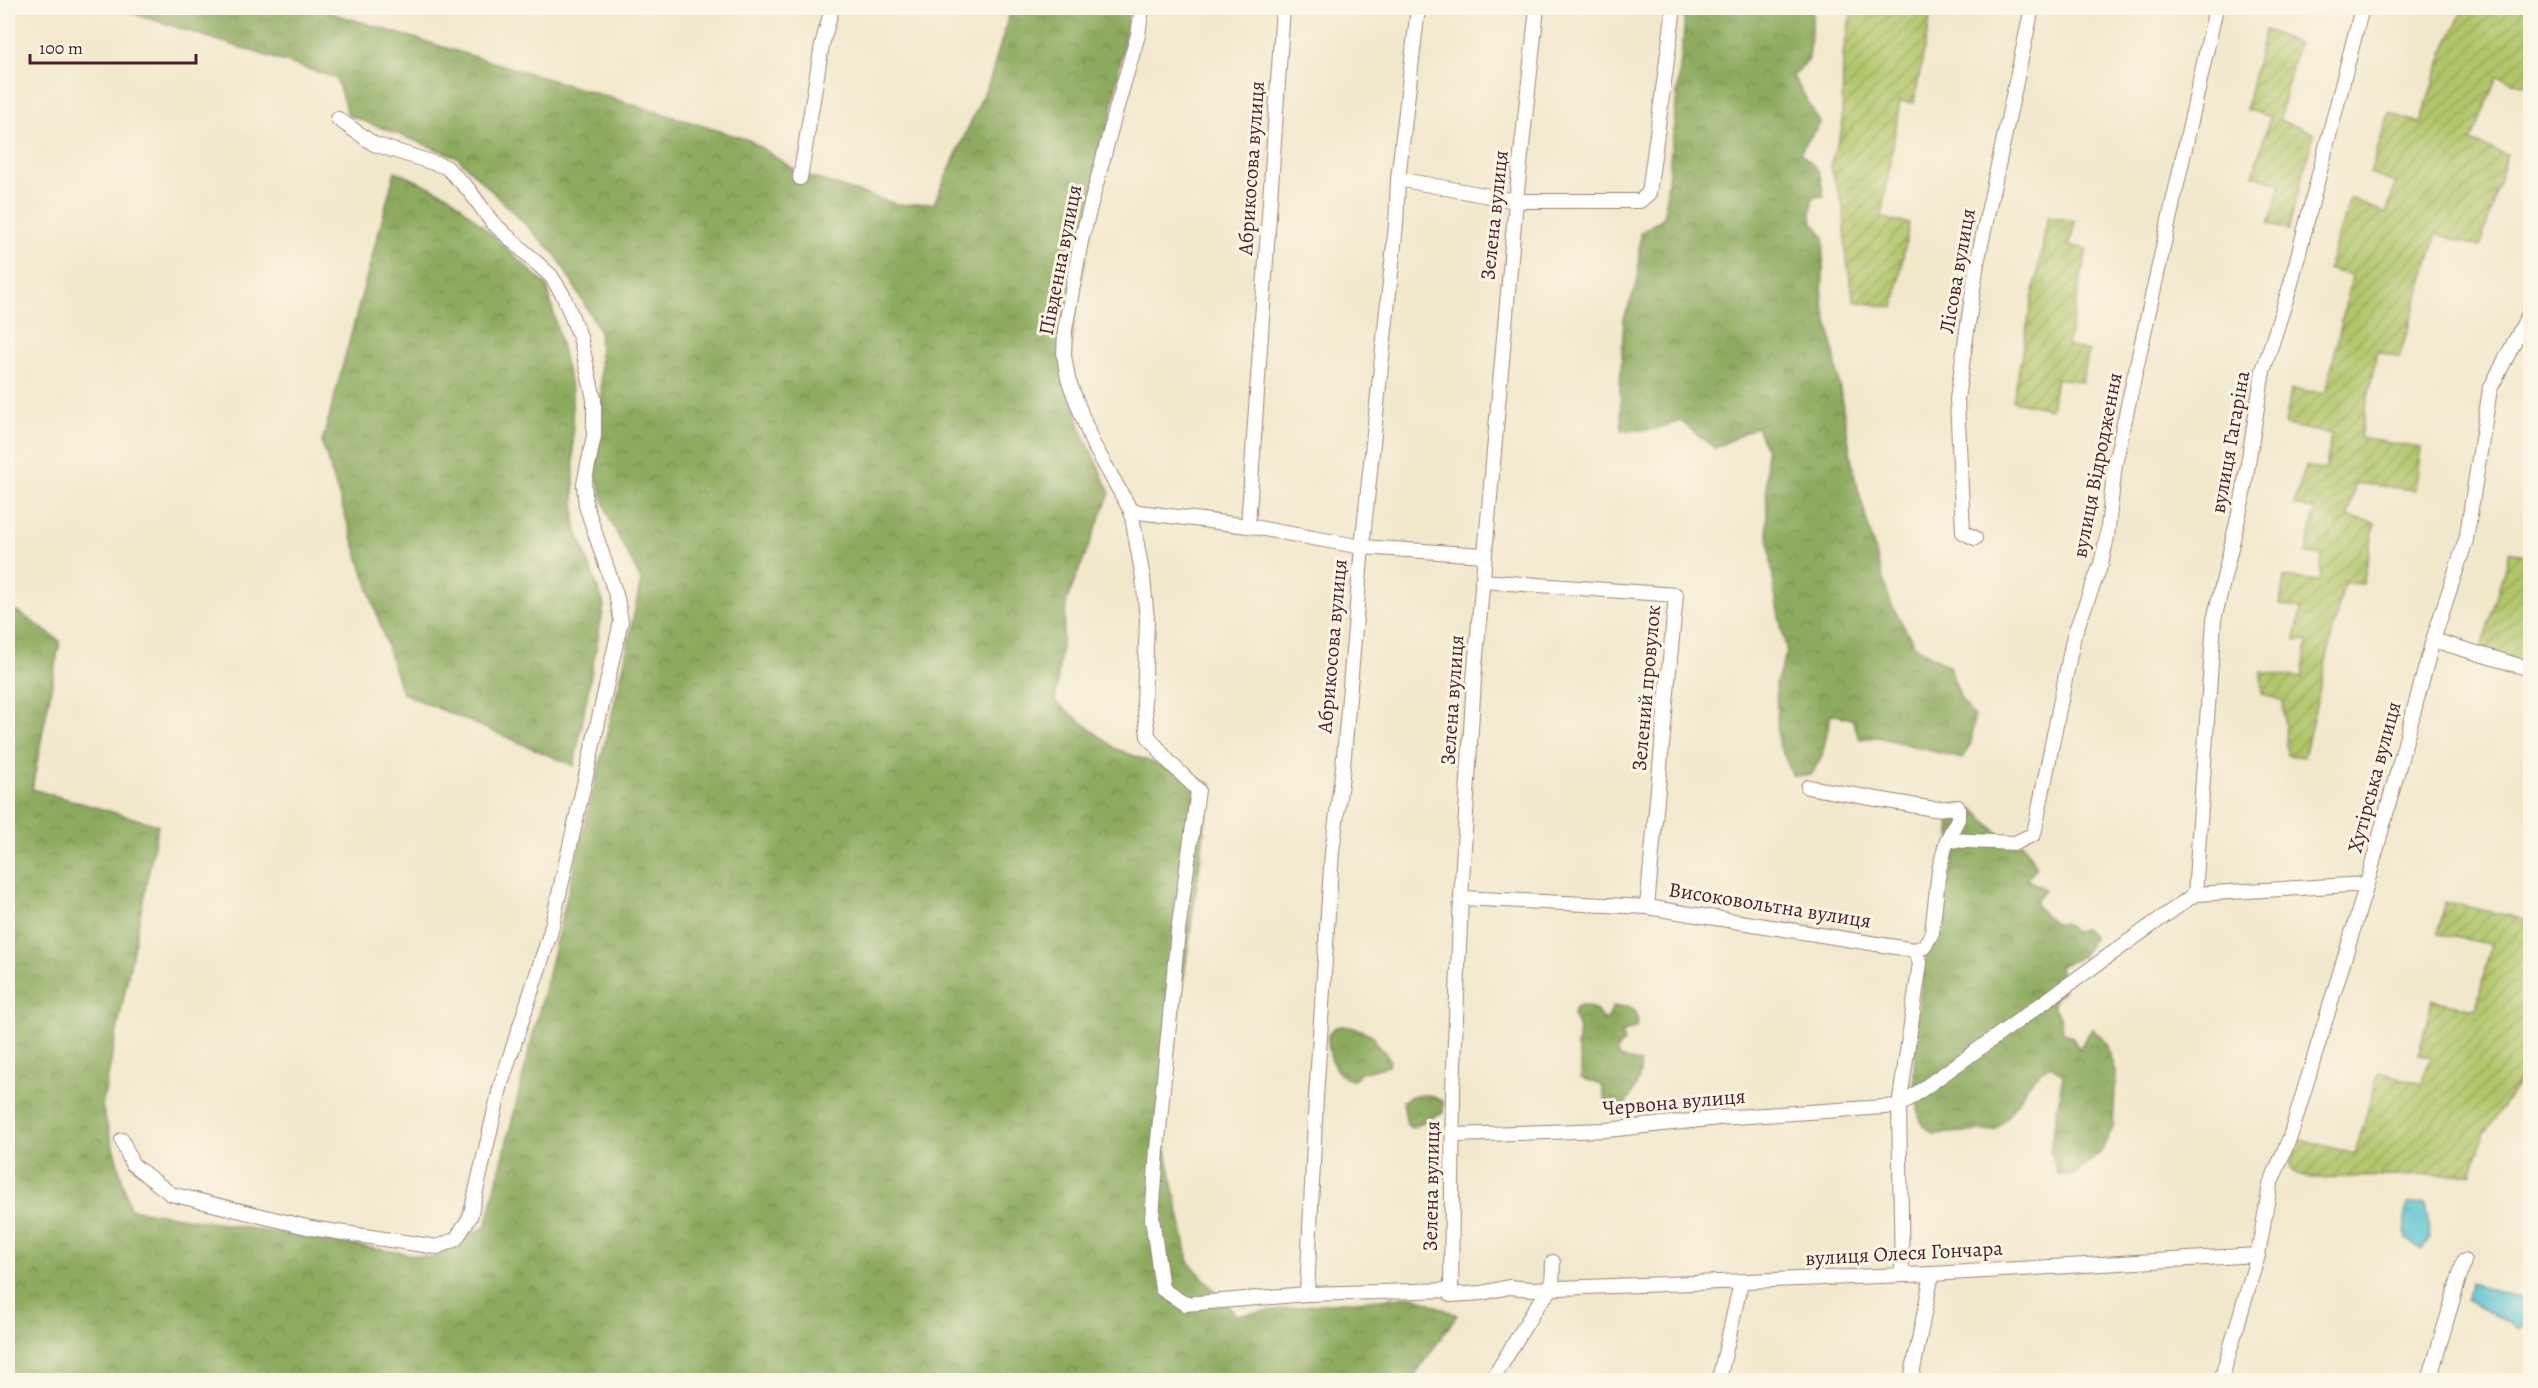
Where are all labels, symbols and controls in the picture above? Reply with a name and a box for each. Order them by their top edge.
scale bar [30,27,196,65]
text: 100 m [39,36,83,60]
street label: Абрикосова вулиця [1231,80,1271,257]
street label: Зелена вулиця [1473,149,1515,281]
street label: Південна вулиця [1032,182,1088,338]
street label: Лісова вулиця [1932,206,1982,336]
street label: вулиця Гагаріна [2204,368,2256,515]
street label: вулиця Відродження [2065,370,2129,560]
street label: Абрикосова вулиця [1310,558,1354,735]
street label: Зелений провулок [1625,604,1667,772]
street label: Зелена вулиця [1433,634,1471,766]
street label: Хутірська вулиця [2340,698,2408,856]
street label: Високовольтна вулиця [1667,875,1873,935]
street label: Червона вулиця [1601,1082,1747,1122]
street label: Зелена вулиця [1416,1120,1446,1252]
street label: вулиця Олеся Гончара [1804,1234,2004,1272]

